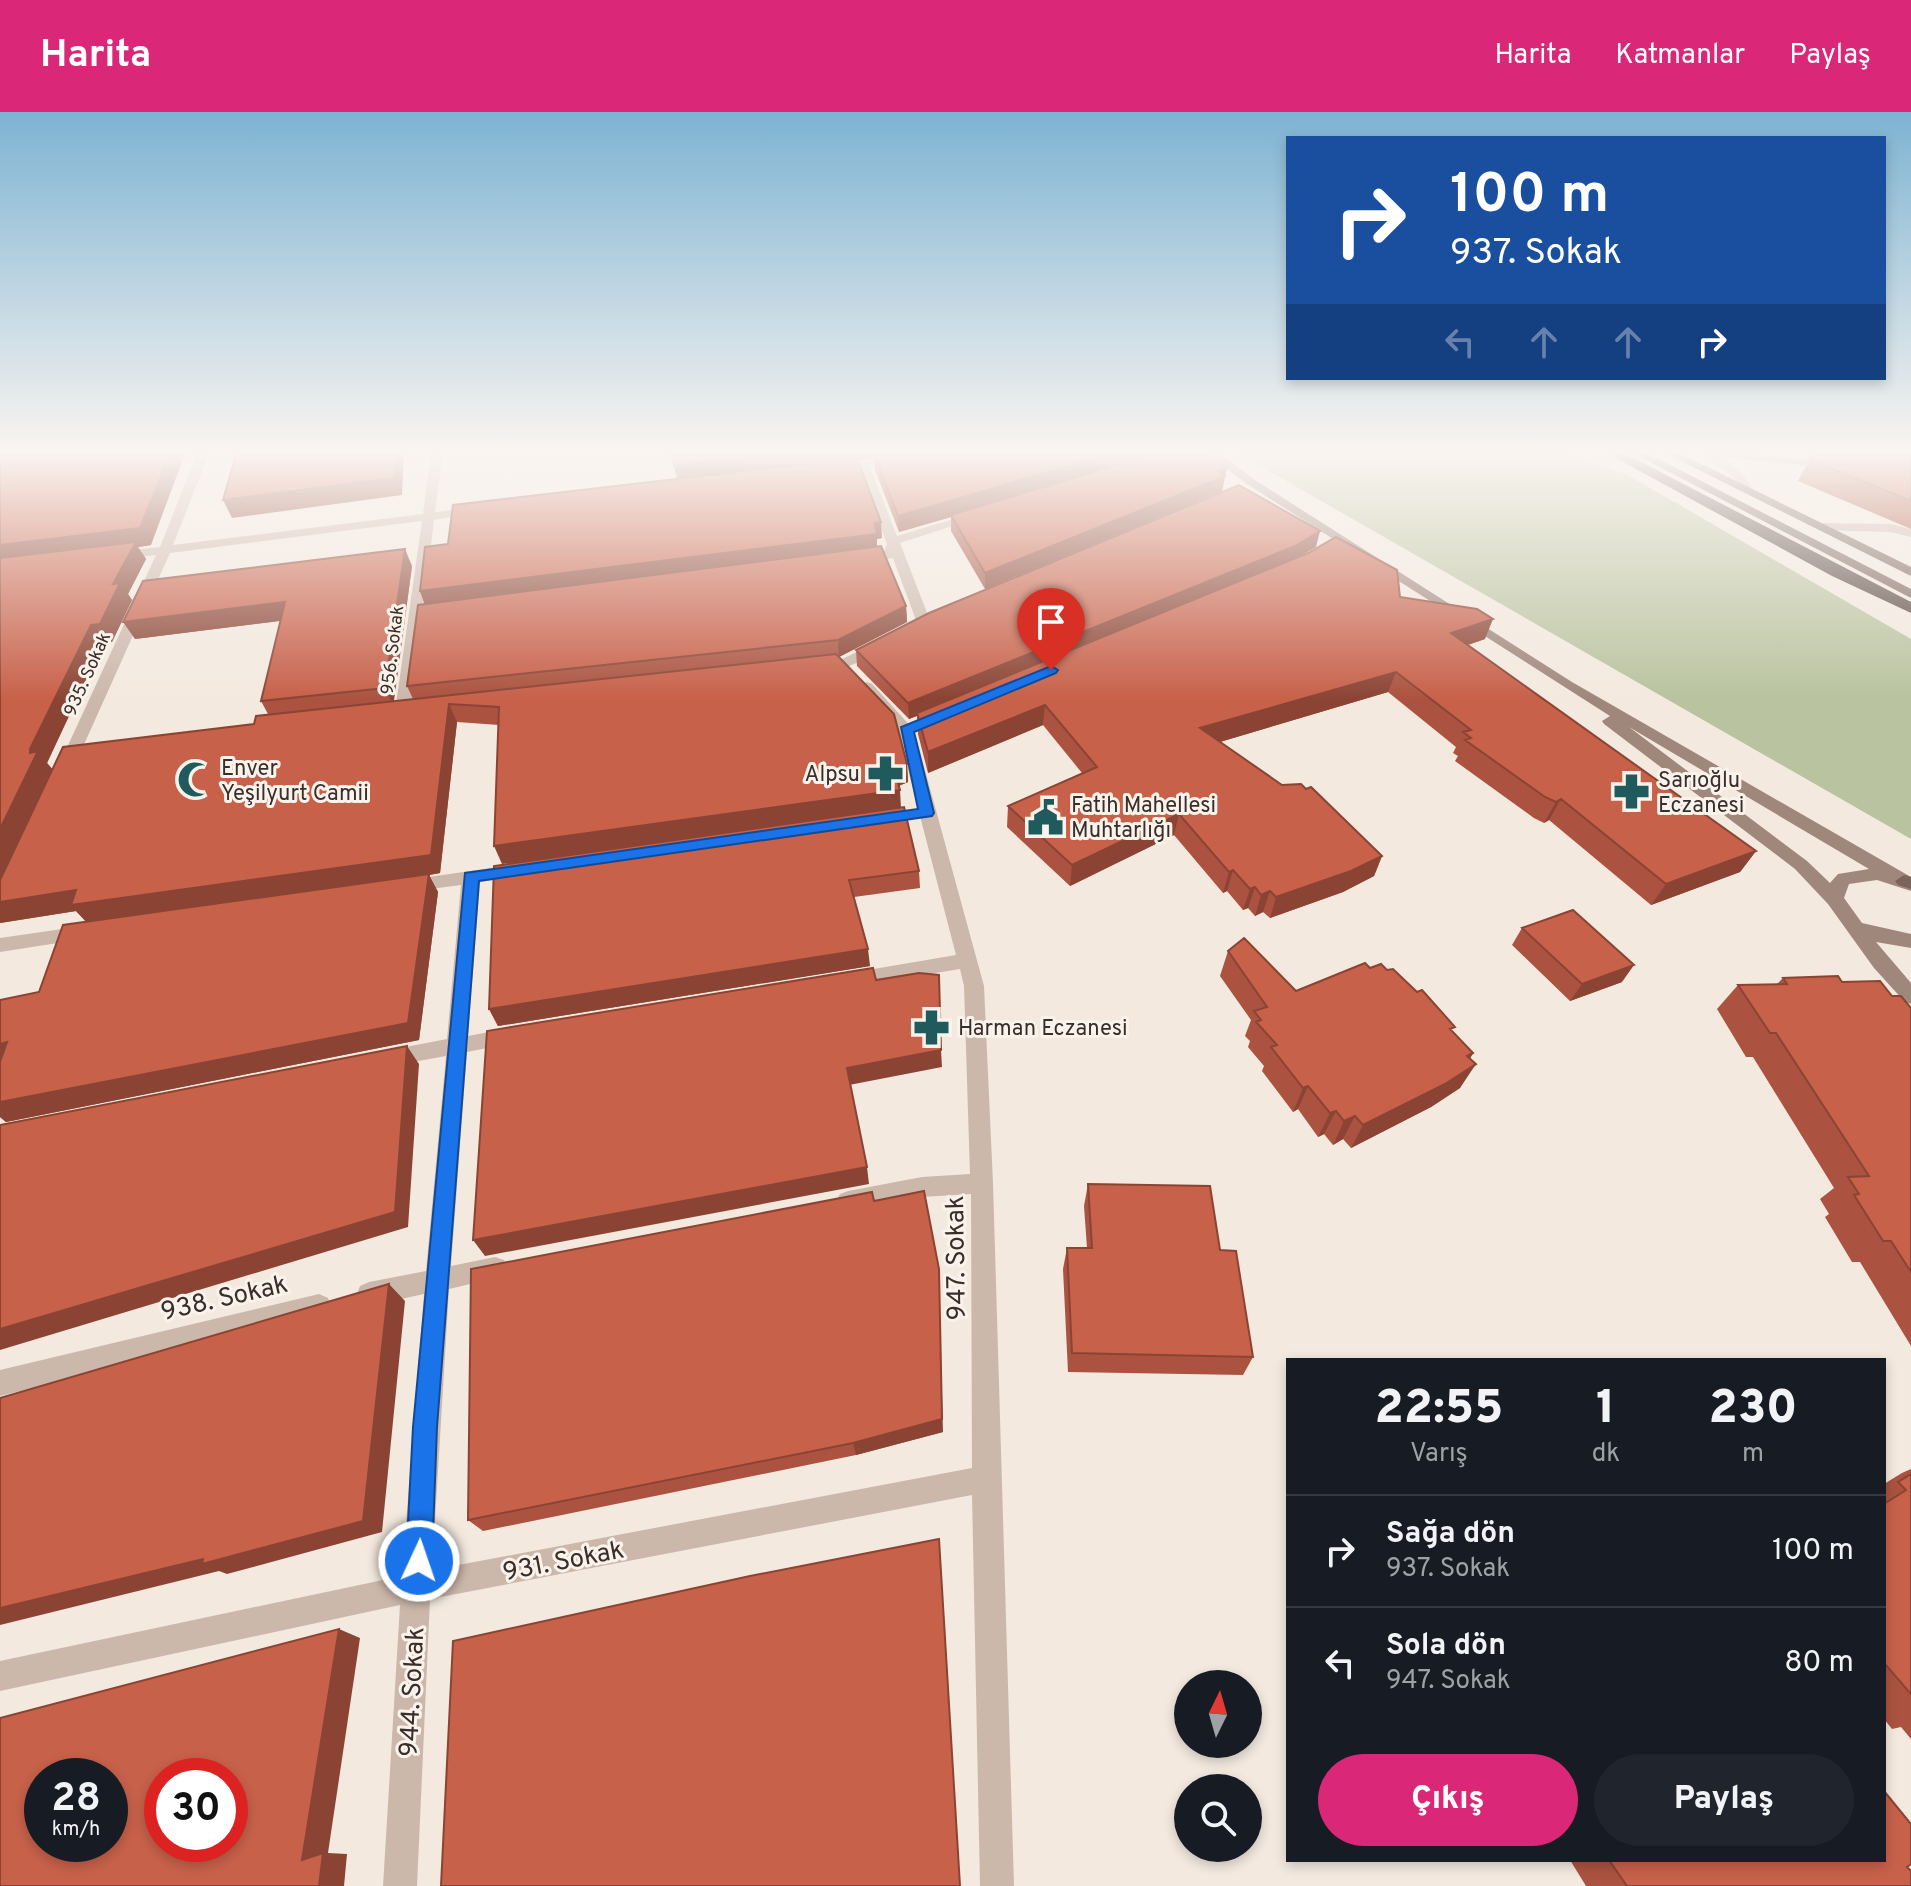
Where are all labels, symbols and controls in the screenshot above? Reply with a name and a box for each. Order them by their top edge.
text: Harita [40,32,151,81]
text: Harita [1495,38,1571,74]
text: Katmanlar [1615,38,1745,74]
text: Paylaş [1789,38,1871,74]
text: 100 m [1450,162,1609,232]
icon: right [1318,168,1422,272]
text: 937. Sokak [1450,231,1622,277]
icon: left [1438,320,1482,364]
icon: ahead [1522,320,1566,364]
icon: ahead [1606,320,1650,364]
icon: right [1690,320,1734,364]
pin [1017,588,1085,670]
icon: arrive [1029,600,1073,644]
street label: 956. Sokak [377,604,410,696]
street label: 935. Sokak [60,629,117,720]
pharmacy icon: Alpsu [867,754,905,792]
place label: Enver Yeşilyurt Camii [221,756,369,808]
mosque icon: Enver Yeşilyurt Camii [176,761,214,799]
place label: Alpsu [805,762,860,789]
place label: Sarıoğlu Eczanesi [1658,768,1744,820]
pharmacy icon: Sarıoğlu Eczanesi [1613,773,1651,811]
place label: Fatih Mahellesi Muhtarlığı [1071,793,1216,845]
public building icon: Fatih Mahellesi Muhtarlığı [1026,798,1064,836]
pharmacy icon: Harman Eczanesi [913,1008,951,1046]
place label: Harman Eczanesi [958,1016,1128,1043]
street label: 947. Sokak [940,1195,975,1321]
street label: 938. Sokak [158,1269,291,1330]
text: 22:55 [1374,1380,1503,1440]
text: 1 [1596,1380,1616,1440]
text: 230 [1708,1380,1798,1440]
text: Varış [1410,1438,1468,1471]
text: dk [1592,1438,1620,1471]
text: m [1742,1438,1764,1471]
text: Sağa dön [1386,1516,1515,1553]
position arrow [377,1519,461,1603]
icon: right [1318,1529,1362,1573]
text: 100 m [1772,1533,1854,1570]
street label: 931. Sokak [500,1535,627,1590]
text: 937. Sokak [1386,1553,1510,1586]
street label: 944. Sokak [394,1626,433,1758]
text: Sola dön [1386,1628,1506,1665]
icon: left [1318,1641,1362,1685]
text: 80 m [1784,1645,1854,1682]
text: 947. Sokak [1386,1665,1511,1698]
north arrow [1174,1670,1262,1758]
map controls [1174,1670,1262,1862]
button: Çıkış [1318,1754,1578,1846]
button: Paylaş [1594,1754,1854,1846]
speed limit sign: 30 [144,1758,248,1862]
button: search [1174,1774,1262,1862]
text: 28 [51,1775,101,1825]
text: km/h [52,1817,100,1843]

